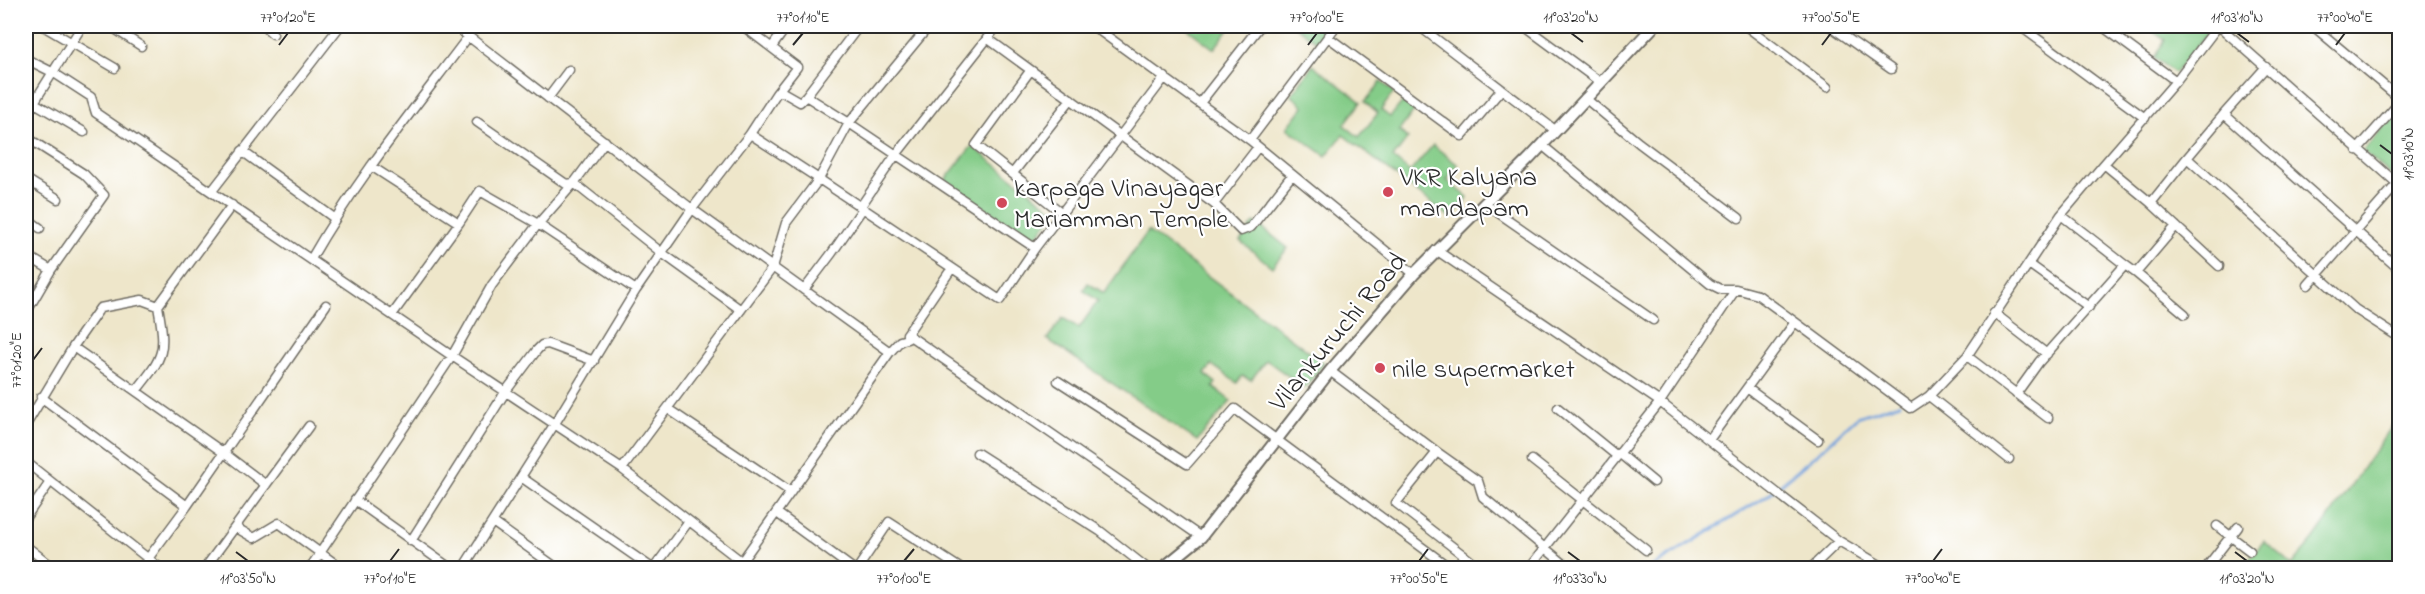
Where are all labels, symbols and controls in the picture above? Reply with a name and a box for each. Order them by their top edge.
text: 77°01'20"E [260,7,316,29]
text: 77°01'10"E [776,7,830,29]
text: 77°01'00"E [1290,7,1344,29]
text: 11°03'20"N [1543,7,1599,29]
text: 77°00'50"E [1802,7,1860,29]
text: 11°03'10"N [2211,7,2263,29]
text: 77°00'40"E [2317,7,2373,29]
text: 11°03'10"N [2398,128,2420,180]
place label: VKR Kalyana mandapam [1399,159,1537,229]
place label: karpaga Vinayagar Mariamman Temple [1014,170,1229,240]
marker: VKR Kalyana mandapam [1381,185,1395,199]
marker: karpaga Vinayagar Mariamman Temple [995,196,1009,210]
street label: Vilankuruchi Road [1260,244,1417,422]
text: 77°01'20"E [6,332,28,388]
place label: nile supermarket [1392,351,1575,390]
marker: nile supermarket [1373,361,1387,375]
text: 11°03'50"N [220,568,276,590]
text: 77°01'10"E [363,568,417,590]
text: 77°01'00"E [877,568,931,590]
text: 77°00'50"E [1390,568,1448,590]
text: 11°03'30"N [1553,568,1607,590]
text: 77°00'40"E [1905,568,1961,590]
text: 11°03'20"N [2219,568,2275,590]

